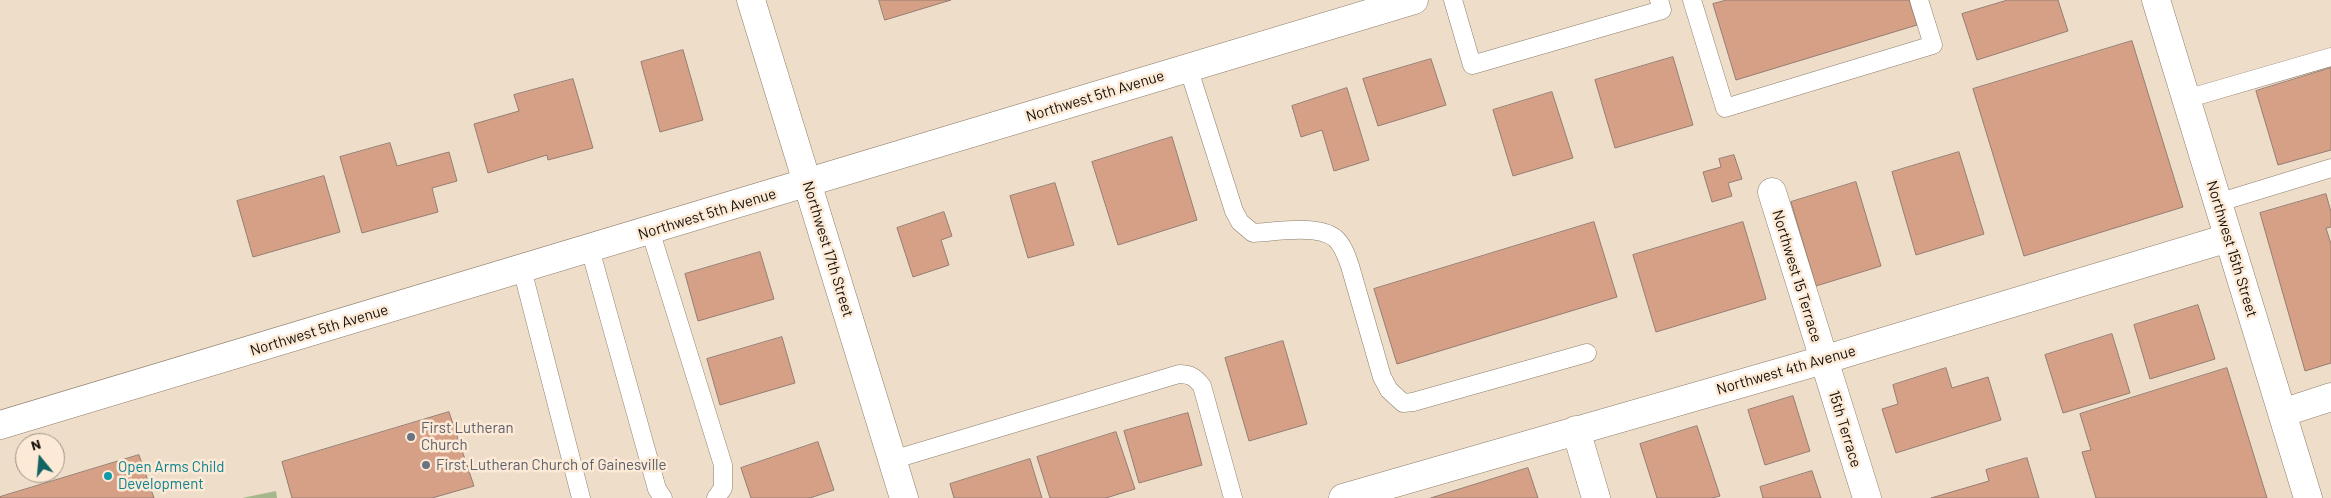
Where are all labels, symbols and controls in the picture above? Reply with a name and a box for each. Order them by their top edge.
street label: Northwest 5th Avenue [1024,66,1166,126]
street label: Northwest 17th Street [799,179,857,319]
street label: Northwest 15th Street [2203,179,2261,319]
street label: Northwest 5th Avenue [636,184,778,244]
street label: Northwest 15 Terrace [1768,208,1826,344]
street label: Northwest 5th Avenue [248,300,390,360]
street label: Northwest 4th Avenue [1714,342,1858,398]
street label: 15th Terrace [1825,388,1865,470]
place label: First Lutheran Church [421,419,514,454]
marker: First Lutheran Church [405,431,417,443]
north arrow [15,433,65,483]
text: N [29,435,43,454]
place label: First Lutheran Church of Gainesville [436,456,667,474]
place label: Open Arms Child Development [118,458,224,493]
marker: First Lutheran Church of Gainesville [420,459,432,471]
marker: Open Arms Child Development [102,470,114,482]

